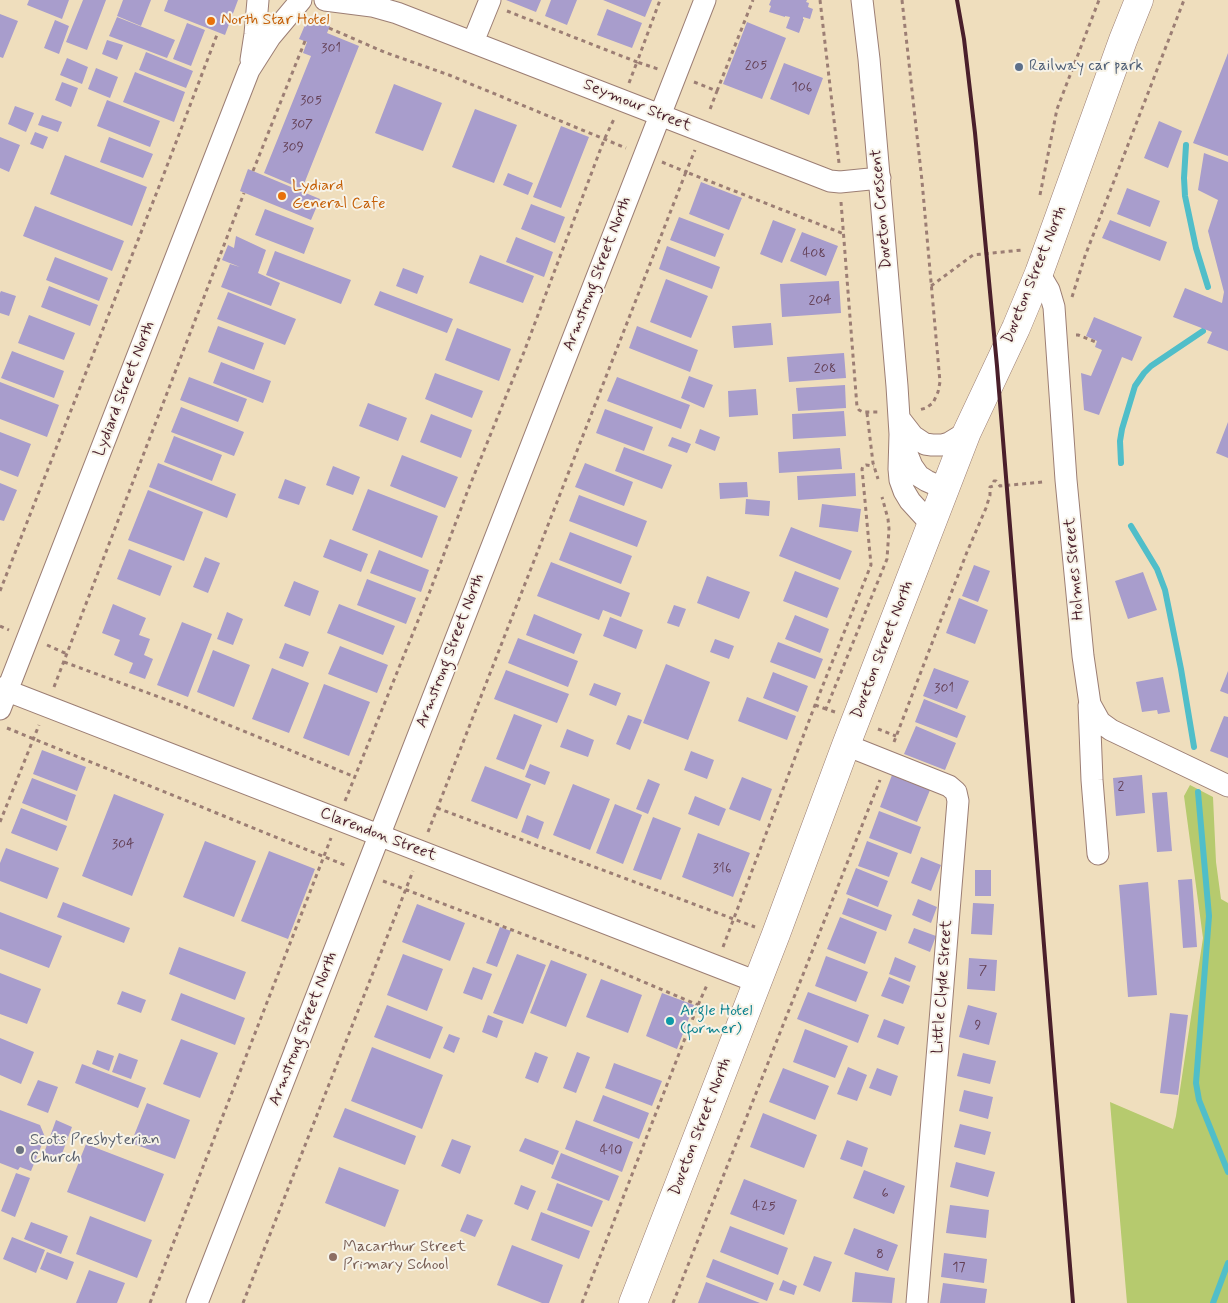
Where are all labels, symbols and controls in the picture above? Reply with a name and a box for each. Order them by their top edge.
place label: North Star Hotel [221,11,330,31]
marker: North Star Hotel [205,15,217,27]
house number: 301 [321,41,341,57]
place label: Railway car park [1029,57,1143,77]
house number: 205 [745,58,767,74]
marker: Railway car park [1013,61,1025,73]
street label: Seymour Street [580,76,694,136]
house number: 106 [792,80,812,96]
house number: 305 [300,93,322,109]
house number: 307 [291,117,313,133]
house number: 309 [282,140,304,156]
street label: Doveton Crescent [867,148,897,270]
place label: Lydiard General Cafe [292,177,385,215]
marker: Lydiard General Cafe [276,190,288,202]
street label: Armstrong Street North [560,194,636,354]
street label: Doveton Street North [999,204,1071,346]
house number: 408 [802,246,826,262]
house number: 204 [808,293,832,309]
street label: Lydiard Street North [90,319,160,459]
house number: 208 [814,361,836,377]
street label: Holmes Street [1061,517,1089,621]
street label: Armstrong Street North [413,571,489,731]
street label: Doveton Street North [848,578,918,722]
house number: 301 [934,681,954,697]
house number: 2 [1118,779,1124,795]
street label: Clarendon Street [317,804,439,866]
house number: 304 [112,837,134,853]
house number: 316 [713,861,731,877]
street label: Little Clyde Street [929,919,957,1055]
street label: Armstrong Street North [266,949,342,1109]
house number: 7 [979,963,987,979]
place label: Argle Hotel (former) [680,1002,752,1040]
marker: Argle Hotel (former) [664,1015,676,1027]
house number: 9 [975,1018,981,1034]
street label: Doveton Street North [666,1055,736,1199]
place label: Scots Presbyterian Church [30,1131,160,1169]
house number: 410 [600,1143,622,1159]
marker: Scots Presbyterian Church [14,1144,26,1156]
house number: 6 [881,1186,889,1202]
house number: 425 [752,1199,776,1215]
place label: Macarthur Street Primary School [343,1238,466,1276]
house number: 8 [876,1247,884,1263]
marker: Macarthur Street Primary School [327,1251,339,1263]
house number: 17 [952,1260,966,1276]

